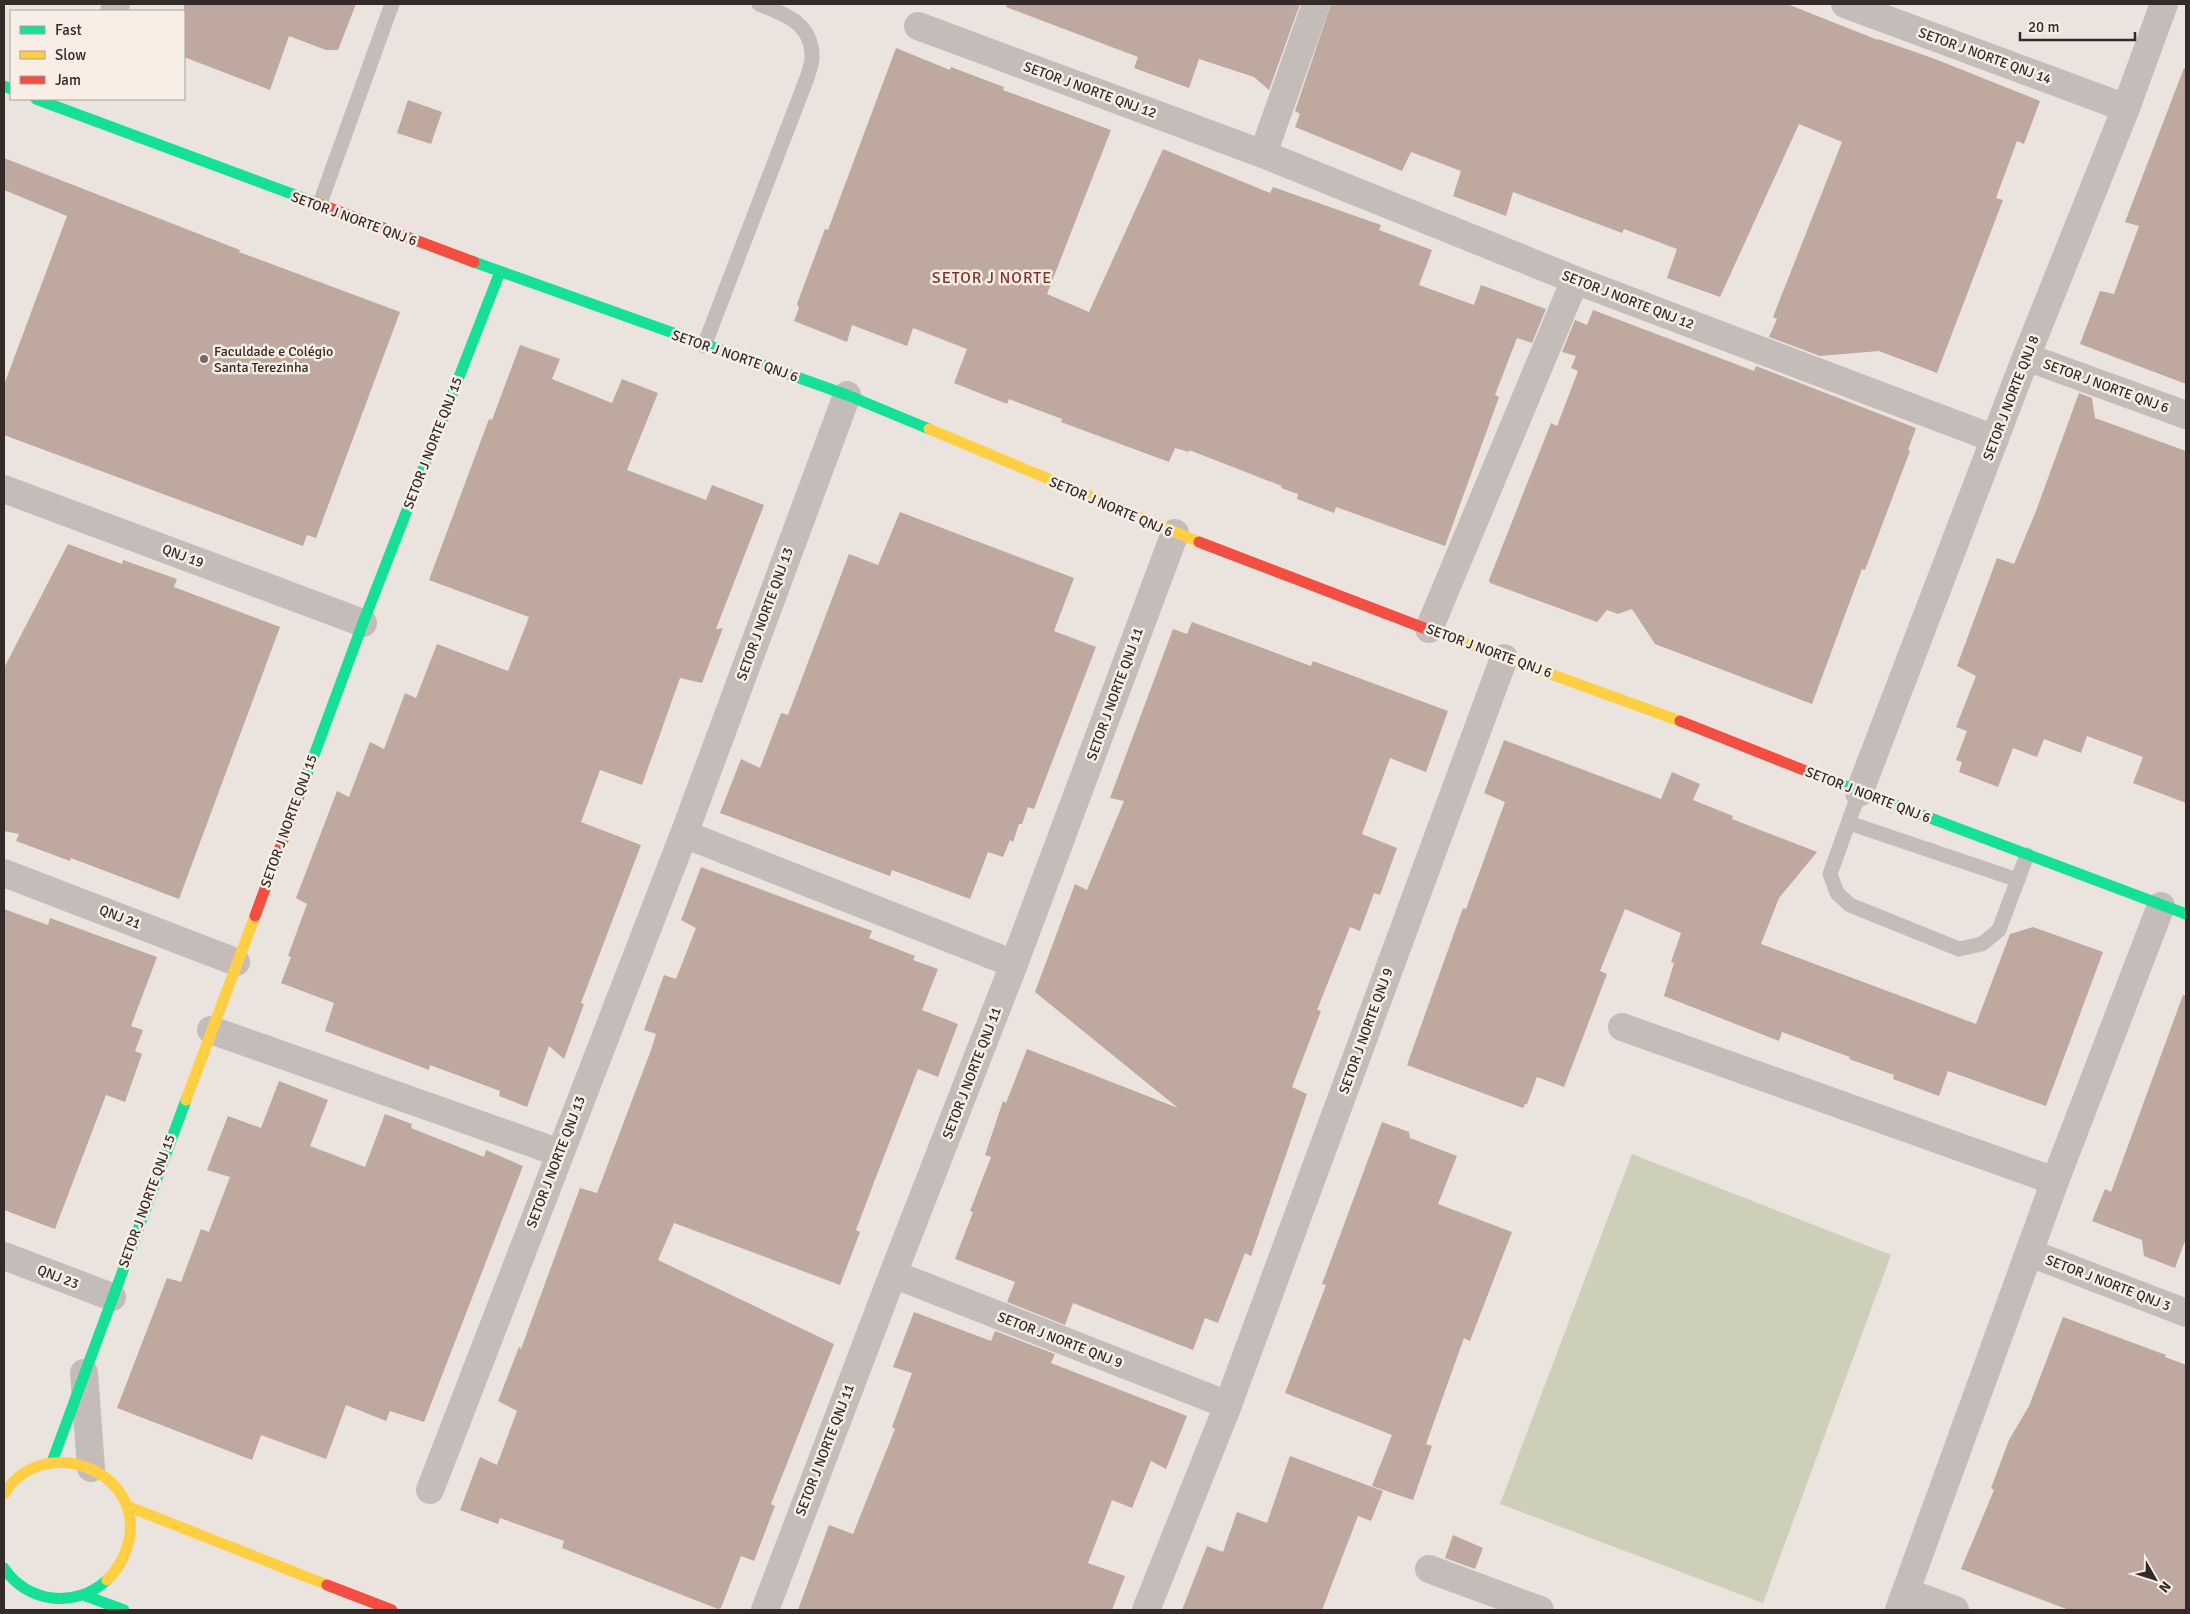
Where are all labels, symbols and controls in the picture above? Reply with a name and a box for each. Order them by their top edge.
legend [10,10,185,100]
scale bar [2020,10,2135,42]
text: 20 m [2028,18,2059,36]
text: Fast [55,21,82,39]
street label: SETOR J NORTE QNJ 14 [1916,24,2054,88]
text: Slow [55,46,86,64]
street label: SETOR J NORTE QNJ 12 [1021,58,1159,122]
text: Jam [55,71,81,89]
street label: SETOR J NORTE QNJ 6 [289,188,419,250]
street label: SETOR J NORTE QNJ 12 [1560,267,1696,333]
district label: SETOR J NORTE [932,268,1052,288]
street label: SETOR J NORTE QNJ 6 [670,326,800,386]
street label: SETOR J NORTE QNJ 8 [1979,333,2043,463]
place label: Faculdade e Colégio Santa Terezinha [214,343,333,376]
marker: Faculdade e Colégio Santa Terezinha [198,353,210,365]
street label: SETOR J NORTE QNJ 6 [2041,355,2171,417]
street label: SETOR J NORTE QNJ 15 [400,375,466,511]
street label: SETOR J NORTE QNJ 6 [1047,473,1175,541]
street label: QNJ 19 [160,541,206,571]
street label: SETOR J NORTE QNJ 13 [733,545,797,683]
street label: SETOR J NORTE QNJ 6 [1424,620,1554,682]
street label: SETOR J NORTE QNJ 11 [1083,625,1147,763]
street label: SETOR J NORTE QNJ 15 [257,752,321,890]
street label: SETOR J NORTE QNJ 6 [1803,763,1933,827]
street label: QNJ 21 [97,901,143,933]
street label: SETOR J NORTE QNJ 9 [1335,966,1397,1096]
street label: SETOR J NORTE QNJ 11 [939,1005,1005,1141]
street label: SETOR J NORTE QNJ 13 [523,1094,589,1230]
street label: SETOR J NORTE QNJ 15 [115,1132,179,1270]
street label: SETOR J NORTE QNJ 3 [2043,1251,2173,1315]
street label: QNJ 23 [35,1261,81,1293]
street label: SETOR J NORTE QNJ 9 [995,1308,1125,1372]
street label: SETOR J NORTE QNJ 11 [792,1382,858,1518]
north arrow [2130,1554,2180,1604]
text: N [2155,1578,2174,1596]

